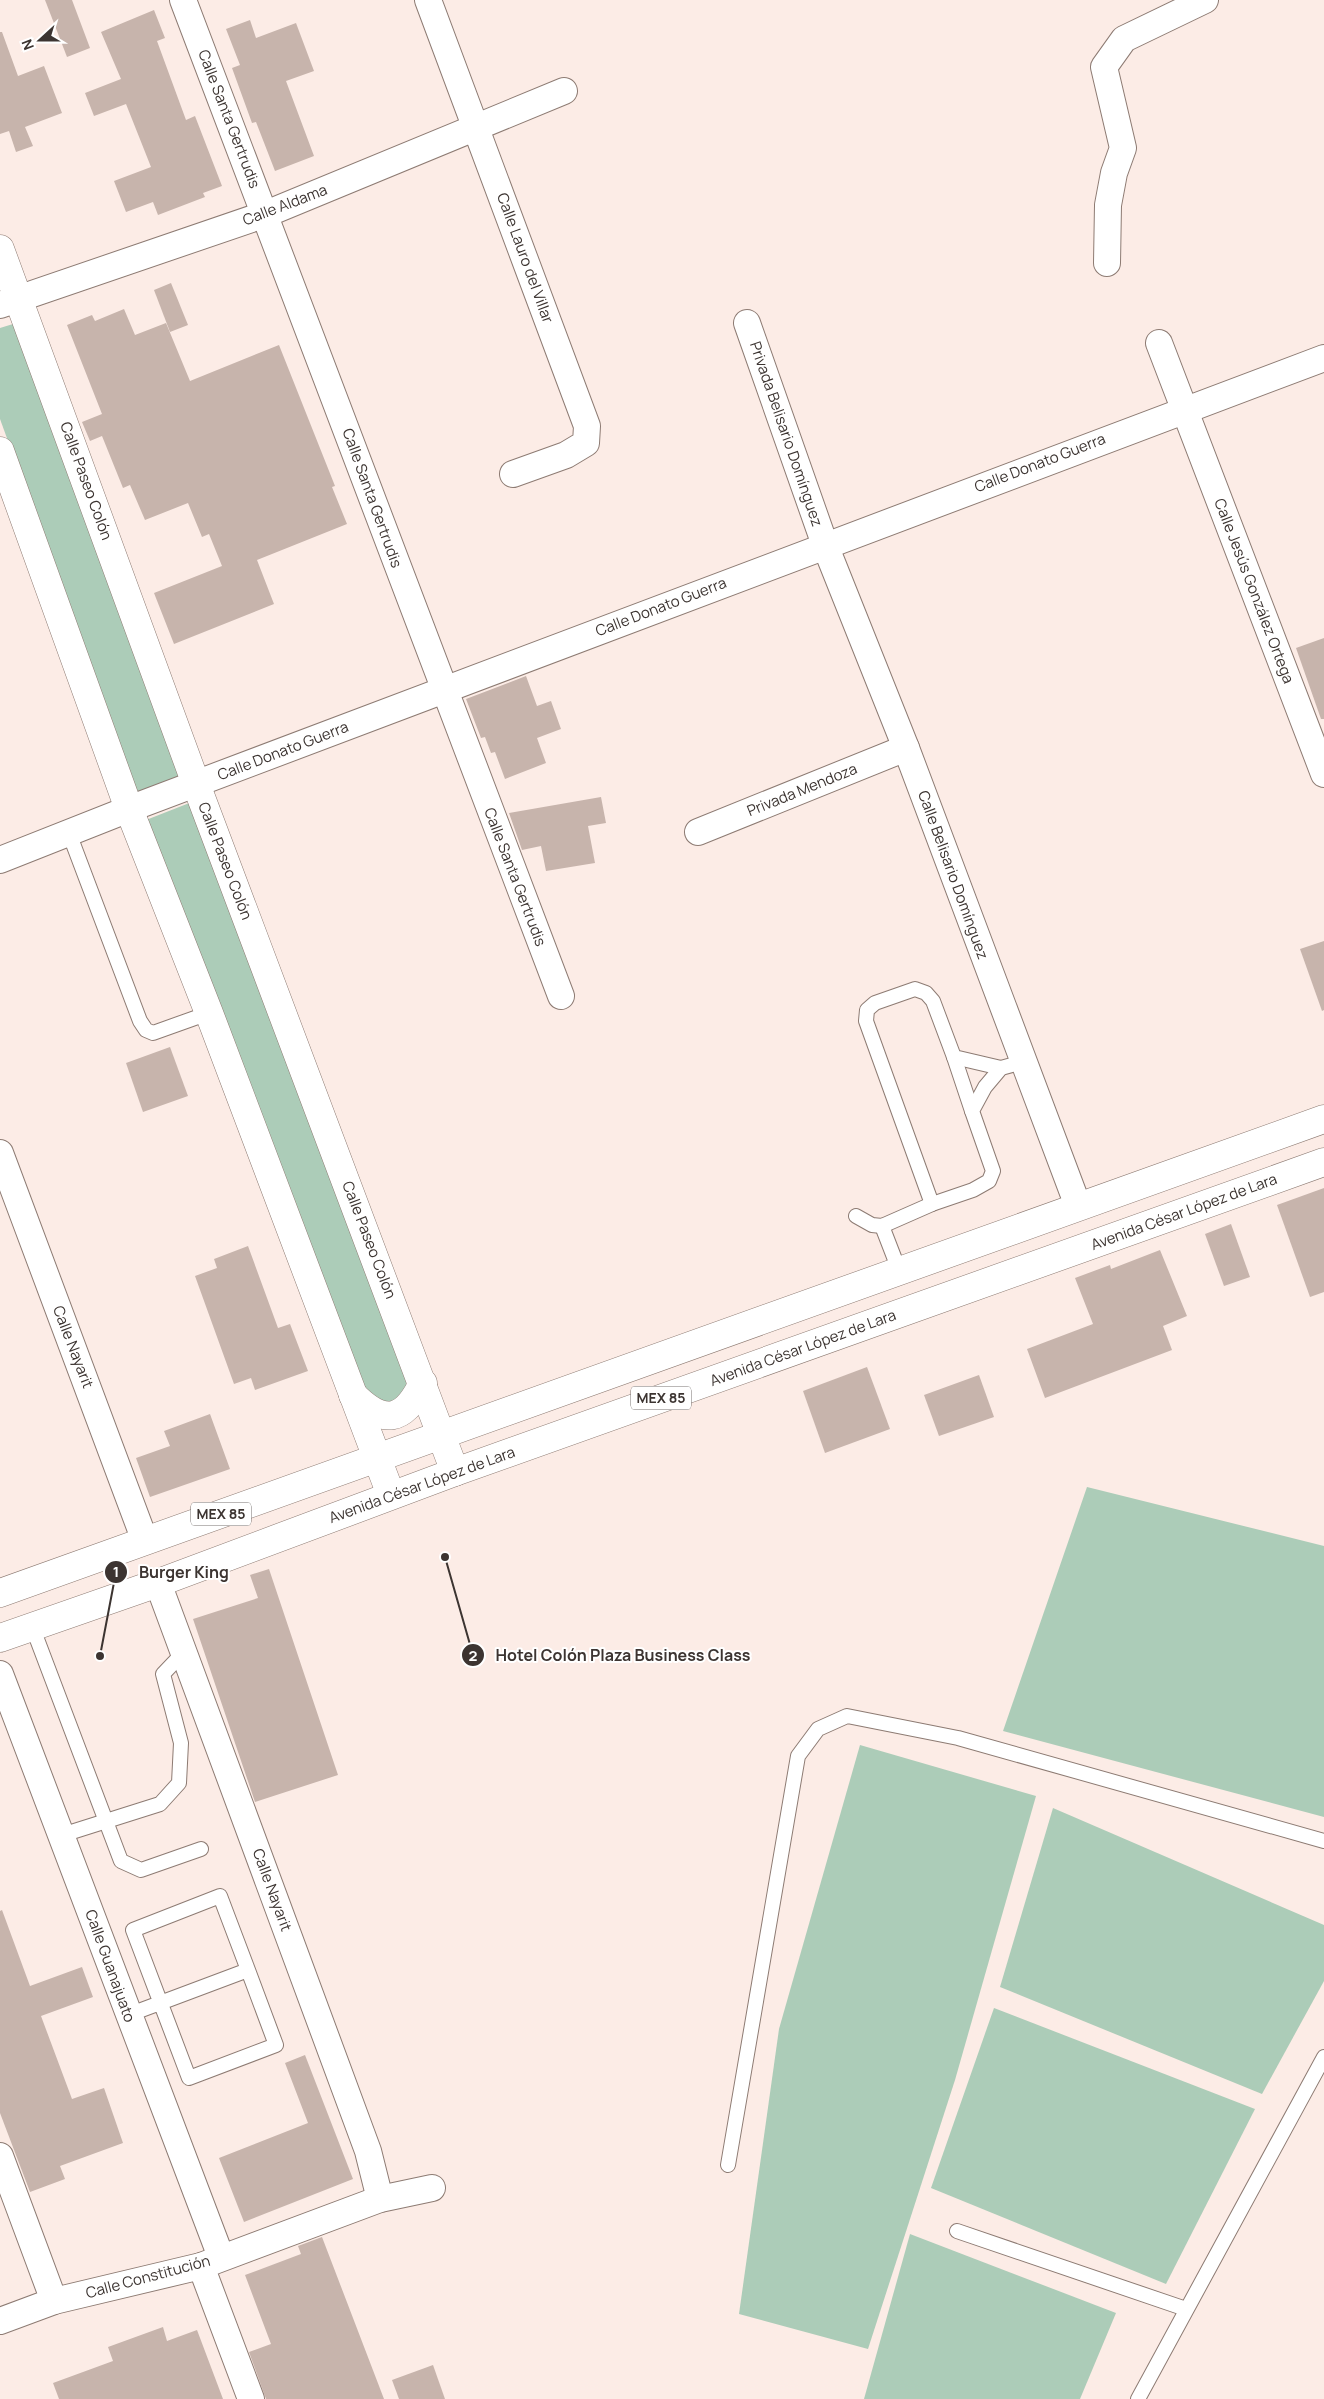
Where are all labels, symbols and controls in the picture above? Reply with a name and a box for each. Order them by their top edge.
north arrow [15,15,65,65]
text: N [17,37,38,53]
street label: Calle Santa Gertrudis [193,46,266,191]
street label: Calle Aldama [239,179,330,230]
street label: Calle Lauro del Villar [492,190,559,326]
street label: Privada Belisario Domínguez [745,339,828,529]
street label: Calle Paseo Colón [55,419,118,543]
street label: Calle Santa Gertrudis [337,425,408,571]
street label: Calle Donato Guerra [971,428,1108,497]
street label: Calle Jesús González Ortega [1209,495,1299,686]
street label: Calle Donato Guerra [592,572,729,641]
street label: Calle Donato Guerra [214,716,351,785]
street label: Privada Mendoza [744,758,860,821]
street label: Calle Belisario Domínguez [913,787,994,962]
street label: Calle Paseo Colón [193,799,258,923]
street label: Calle Santa Gertrudis [479,804,552,949]
street label: Avenida César López de Lara [1088,1168,1280,1255]
street label: Calle Paseo Colón [337,1178,402,1302]
street label: Calle Nayarit [48,1303,99,1391]
street label: Avenida César López de Lara [707,1304,899,1391]
road number: MEX 85 [631,1386,691,1410]
street label: Avenida César López de Lara [326,1441,518,1528]
road number: MEX 85 [191,1502,251,1526]
callout: Burger King [104,1557,239,1588]
text: 1 [113,1561,119,1582]
text: Burger King [139,1561,229,1583]
callout: Hotel Colón Plaza Business Class [460,1640,760,1671]
text: Hotel Colón Plaza Business Class [495,1644,751,1666]
text: 2 [469,1645,478,1666]
street label: Calle Nayarit [248,1845,297,1934]
street label: Calle Guanajuato [80,1907,141,2025]
street label: Calle Constitución [83,2250,212,2303]

